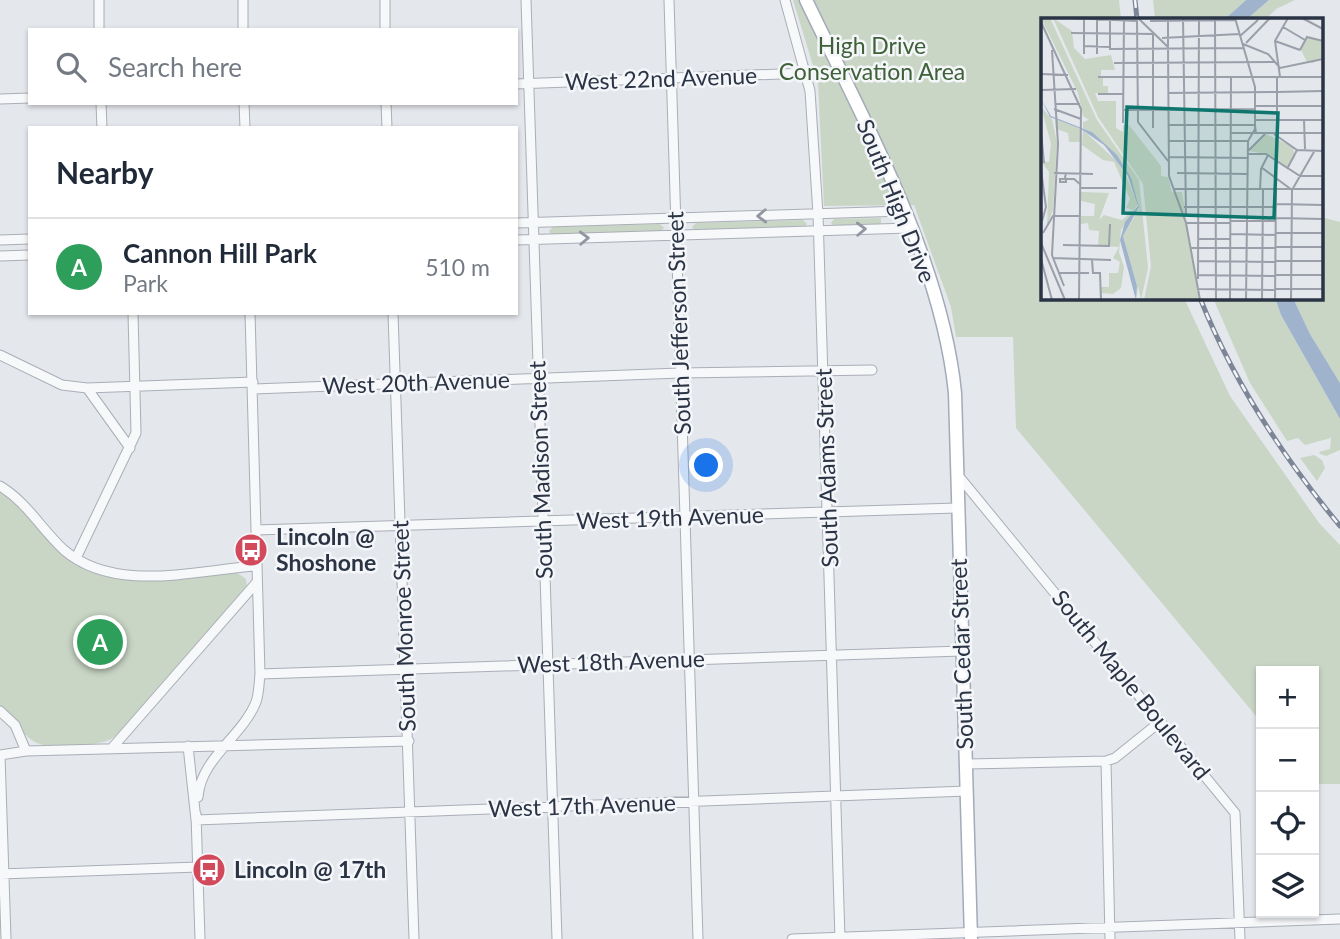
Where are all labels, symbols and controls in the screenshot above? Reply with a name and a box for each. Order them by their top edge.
inset map [1041,18,1322,299]
search box [28,28,518,105]
park label: High Drive Conservation Area [779,31,965,85]
icon: search [52,48,90,86]
text: Search here [108,51,242,83]
street label: West 22nd Avenue [564,61,758,95]
street label: South High Drive [851,115,942,286]
text: Nearby [56,154,154,190]
one-way arrow [757,208,768,223]
street label: South Jefferson Street [660,210,696,435]
one-way arrow [856,222,867,237]
one-way arrow [579,231,590,246]
text: Cannon Hill Park [123,237,317,269]
text: A [71,253,87,281]
text: 510 m [425,253,490,281]
text: Park [123,269,168,297]
street label: South Madison Street [522,360,558,580]
street label: West 20th Avenue [322,365,510,399]
street label: South Adams Street [809,367,843,568]
your location [689,448,723,482]
street label: West 19th Avenue [576,500,764,534]
street label: South Monroe Street [385,519,421,732]
place label: Lincoln @ Shoshone [276,522,376,576]
bus stop icon: Lincoln @ Shoshone [232,531,270,569]
street label: South Cedar Street [944,557,978,750]
street label: South Maple Boulevard [1047,584,1217,785]
pin: A [77,616,123,668]
street label: West 18th Avenue [517,644,705,678]
map controls [1256,666,1319,918]
button: + [1256,666,1319,729]
button: − [1256,729,1319,792]
street label: West 17th Avenue [488,788,676,822]
button: locate [1256,792,1319,855]
bus stop icon: Lincoln @ 17th [190,851,228,889]
place label: Lincoln @ 17th [234,855,386,883]
button: layers [1256,855,1319,918]

